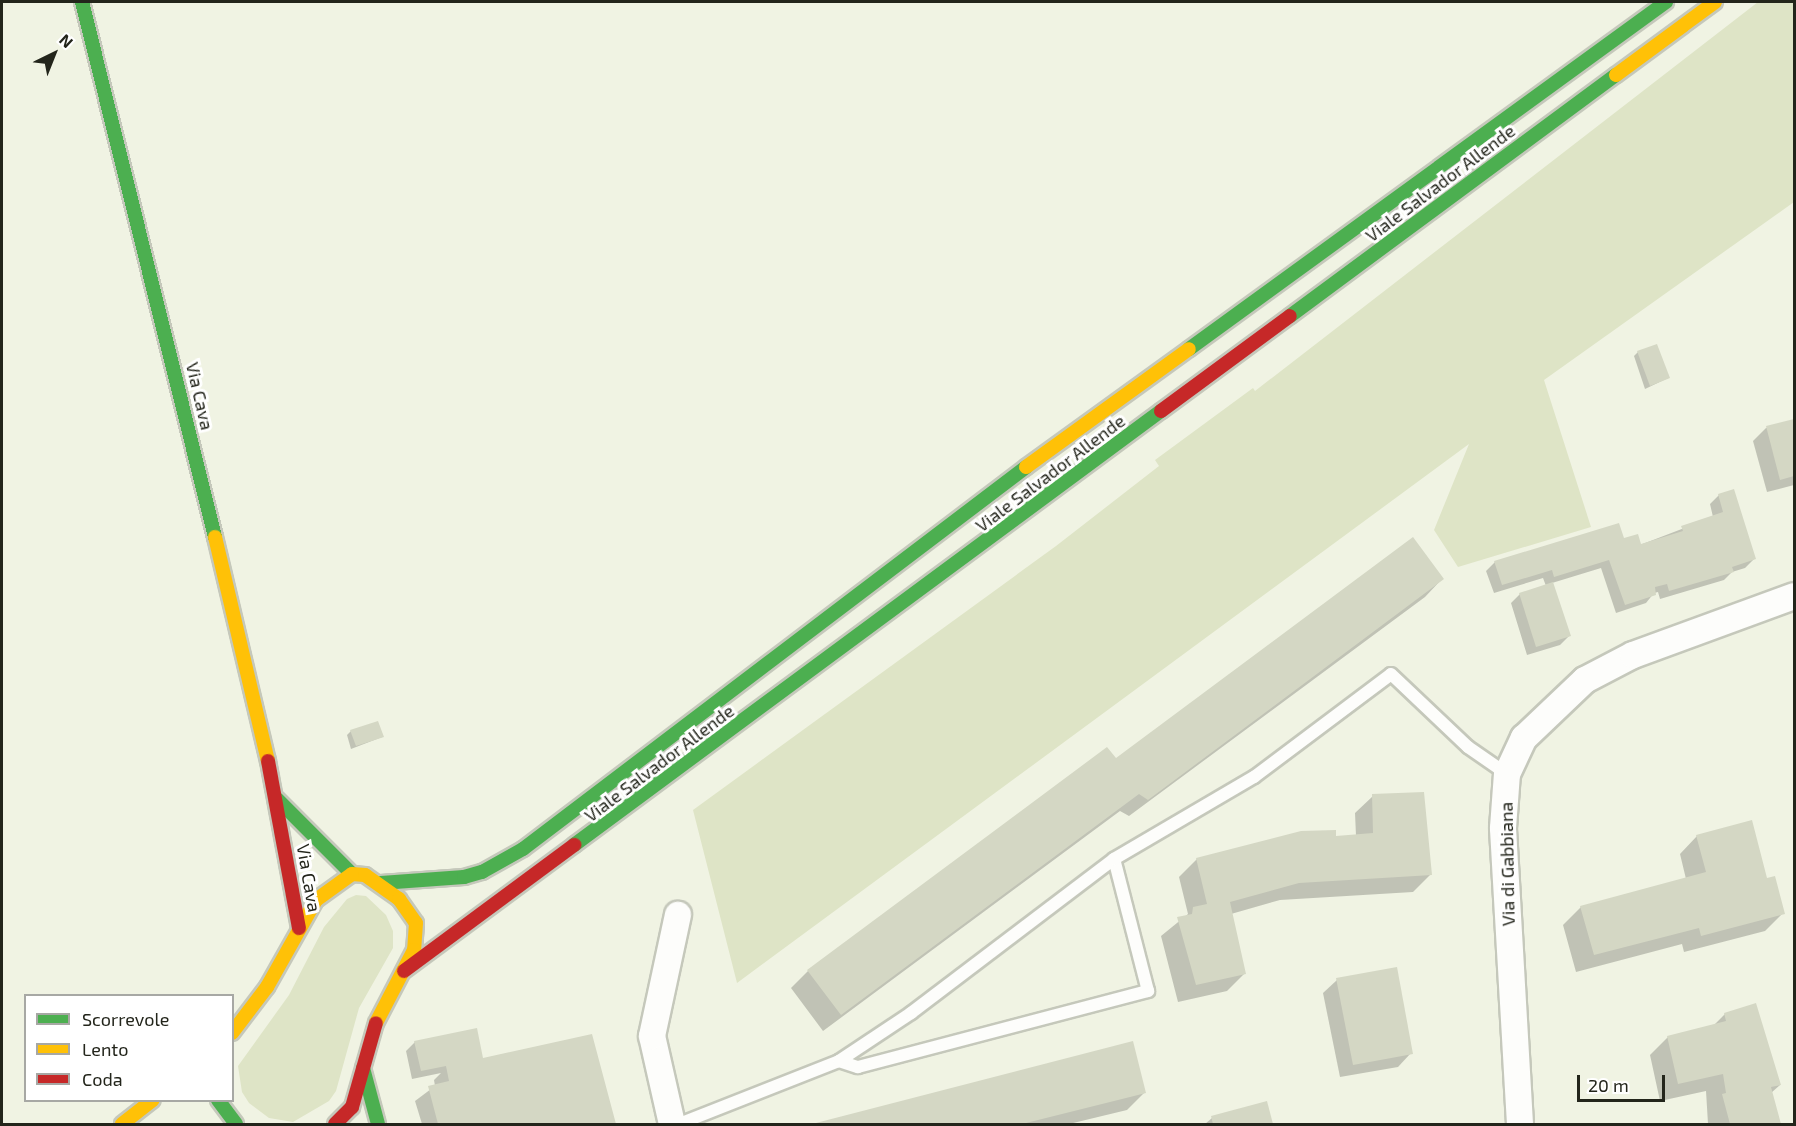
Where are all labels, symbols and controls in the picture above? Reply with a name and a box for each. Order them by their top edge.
north arrow [24,24,84,84]
text: N [56,30,77,51]
street label: Viale Salvador Allende [1361,120,1519,246]
street label: Via Cava [182,360,218,432]
street label: Viale Salvador Allende [971,410,1129,536]
street label: Viale Salvador Allende [580,700,738,826]
street label: Via di Gabbiana [1495,802,1519,926]
street label: Via Cava [292,842,326,914]
legend [24,994,234,1102]
text: Scorrevole [82,1008,169,1030]
text: Lento [82,1038,128,1060]
scale bar [1580,1063,1668,1101]
text: Coda [82,1068,123,1090]
text: 20 m [1588,1074,1629,1096]

